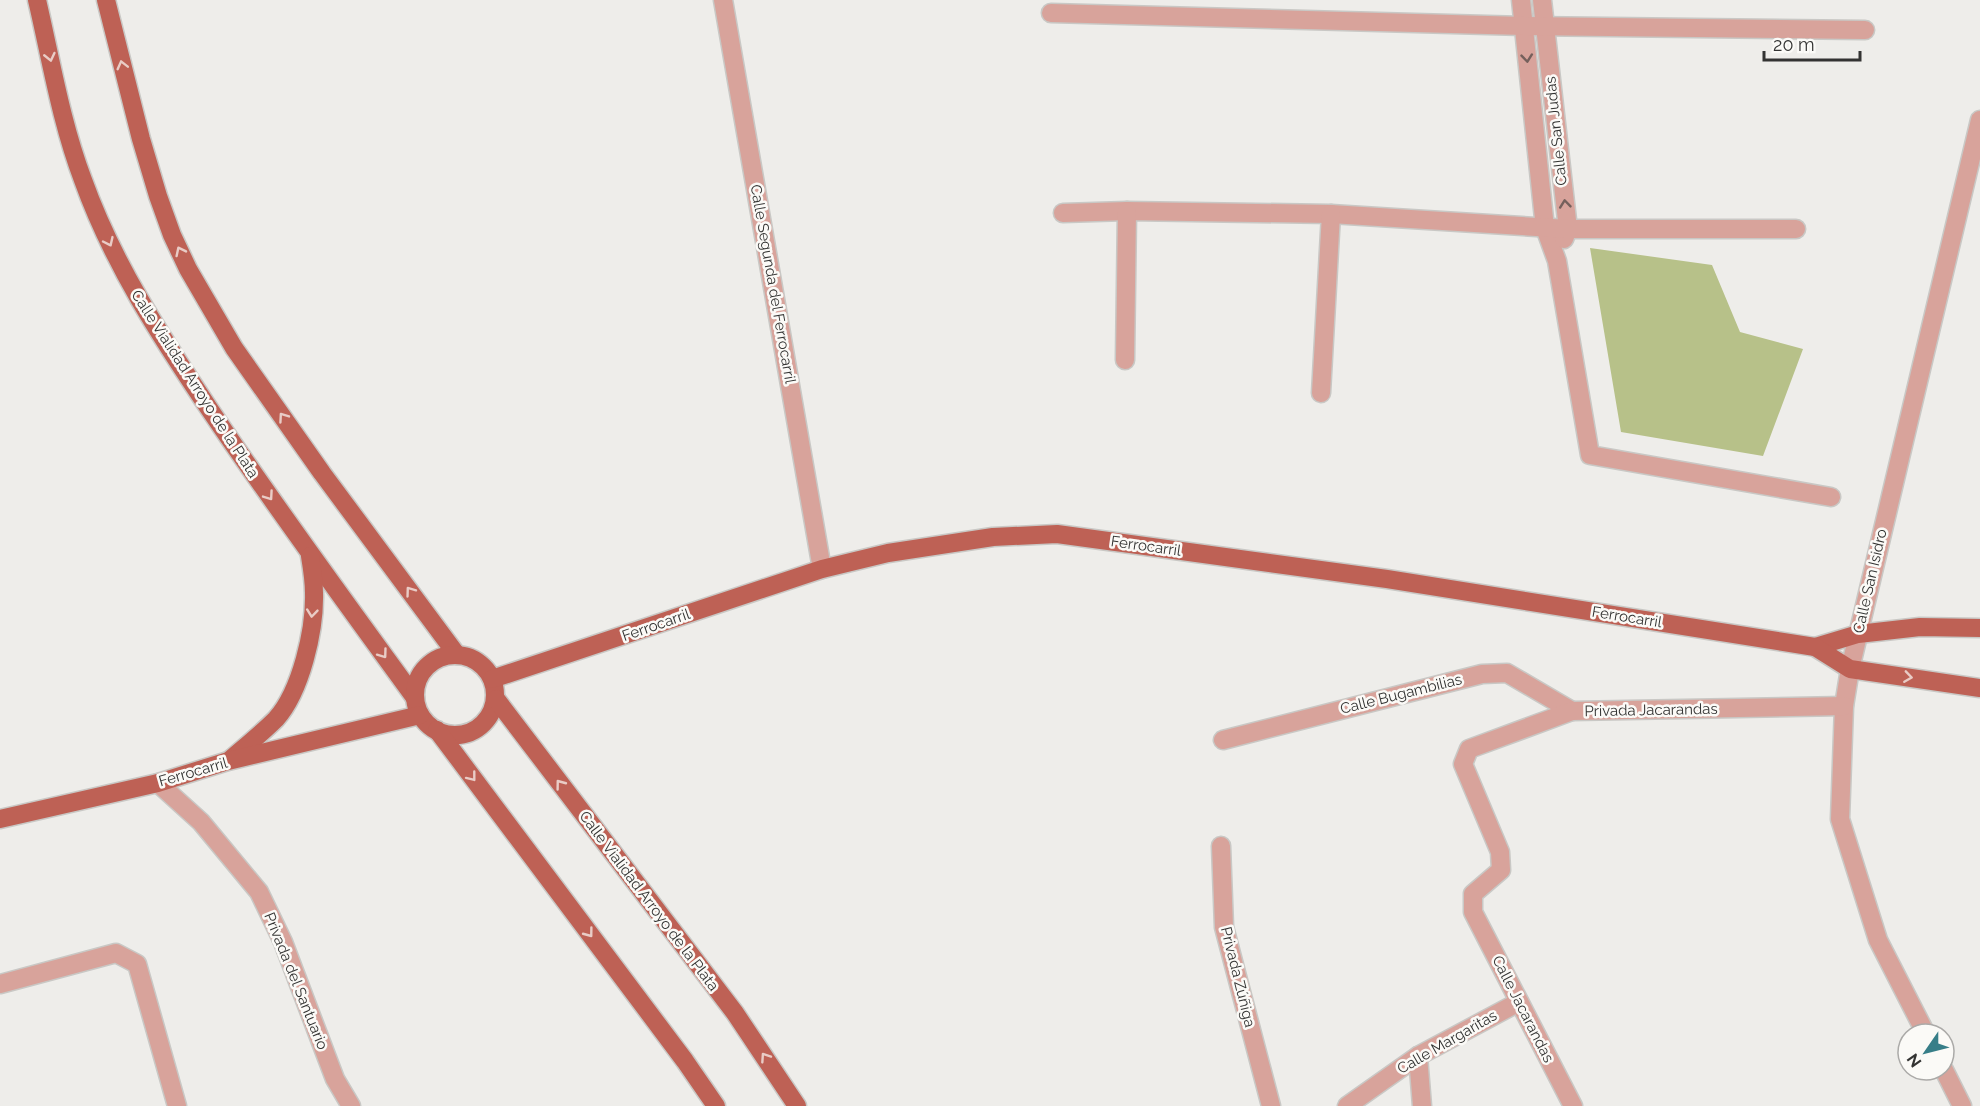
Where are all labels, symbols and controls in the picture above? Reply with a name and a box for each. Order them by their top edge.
scale bar [1764,24,1860,62]
text: 20 m [1773,34,1815,55]
one-way arrow [43,52,56,62]
one-way arrow [1520,54,1533,63]
one-way arrow [117,60,130,70]
street label: Calle San Judas [1541,76,1571,186]
street label: Calle Segunda del Ferrocarril [747,183,800,386]
one-way arrow [1559,199,1572,209]
one-way arrow [102,236,114,247]
one-way arrow [175,247,187,258]
street label: Calle Vialidad Arroyo de la Plata [127,287,263,481]
one-way arrow [279,412,290,423]
one-way arrow [262,489,273,500]
street label: Calle San Isidro [1849,527,1891,635]
street label: Ferrocarril [1110,532,1183,560]
one-way arrow [406,587,417,598]
street label: Ferrocarril [1591,603,1664,632]
street label: Ferrocarril [620,605,693,645]
one-way arrow [306,608,319,617]
one-way arrow [376,647,387,658]
street label: Calle Bugambilias [1338,670,1464,718]
one-way arrow [1903,670,1912,682]
street label: Privada Jacarandas [1584,700,1718,720]
street label: Ferrocarril [157,753,230,790]
one-way arrow [465,770,476,781]
one-way arrow [556,779,567,790]
street label: Calle Vialidad Arroyo de la Plata [576,808,722,994]
street label: Privada del Santuario [260,910,332,1052]
street label: Privada Zúñiga [1217,925,1259,1029]
one-way arrow [582,926,593,937]
street label: Calle Jacarandas [1488,953,1558,1065]
street label: Calle Margaritas [1394,1006,1500,1078]
north arrow [1896,1022,1956,1082]
text: N [1903,1050,1925,1071]
one-way arrow [761,1053,772,1064]

